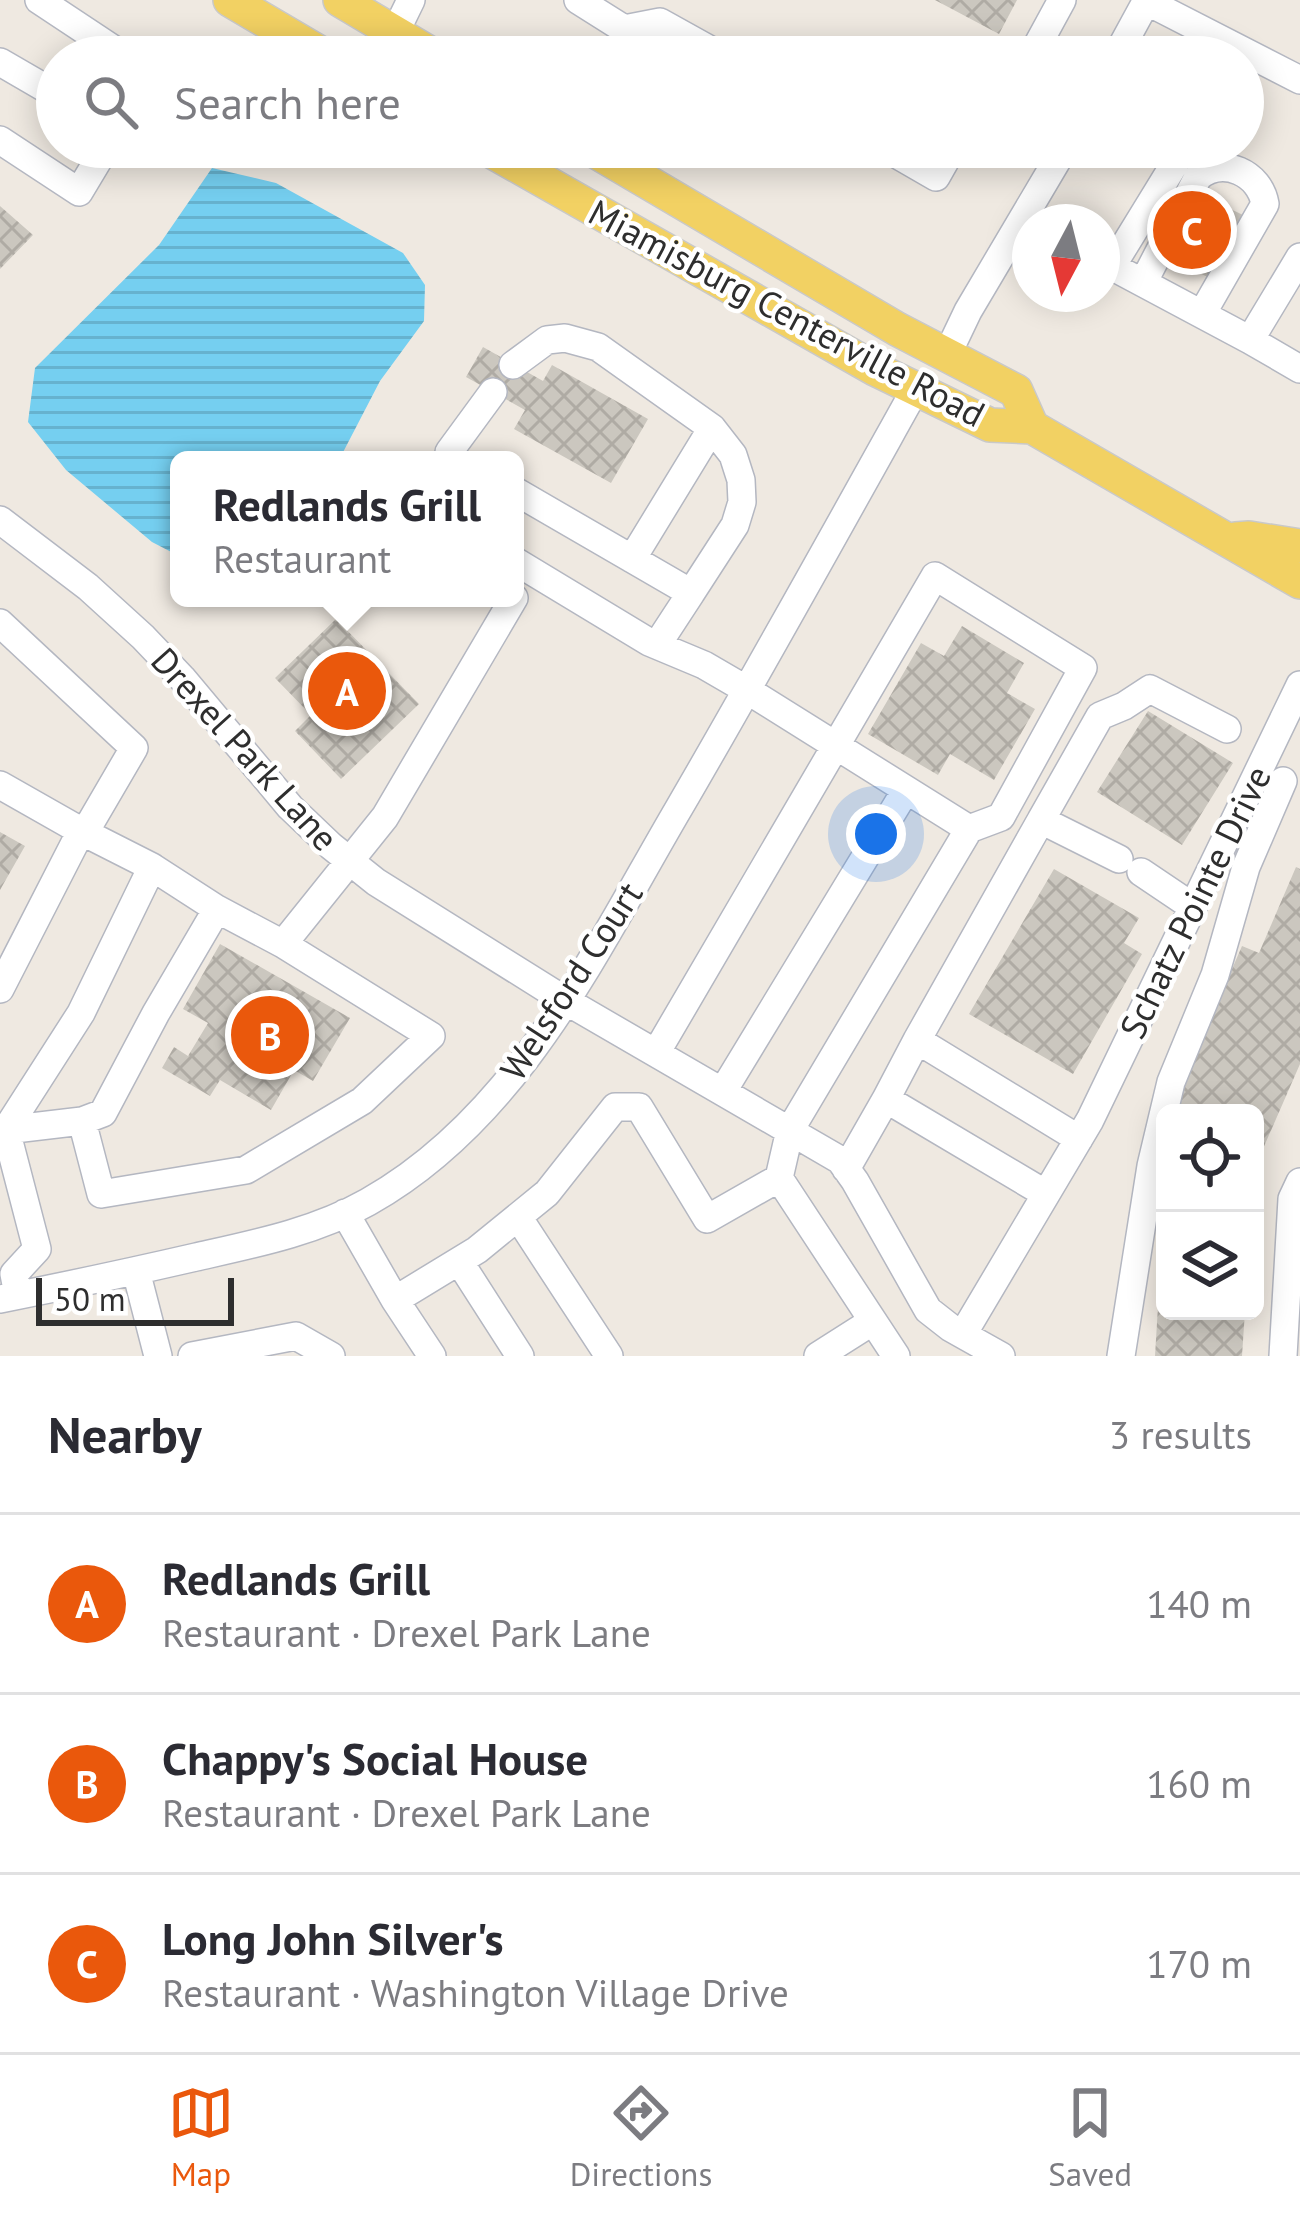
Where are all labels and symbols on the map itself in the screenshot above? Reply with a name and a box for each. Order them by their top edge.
pin: C [1153,185,1231,275]
street label: Miamisburg Centerville Road [581,188,993,437]
north arrow [1012,204,1120,312]
street label: Drexel Park Lane [142,637,349,860]
pin: A [308,646,386,736]
street label: Schatz Pointe Drive [1108,758,1281,1046]
your location [846,804,906,864]
street label: Welsford Court [489,873,652,1089]
pin: B [231,990,309,1080]
scale bar [36,1272,234,1325]

